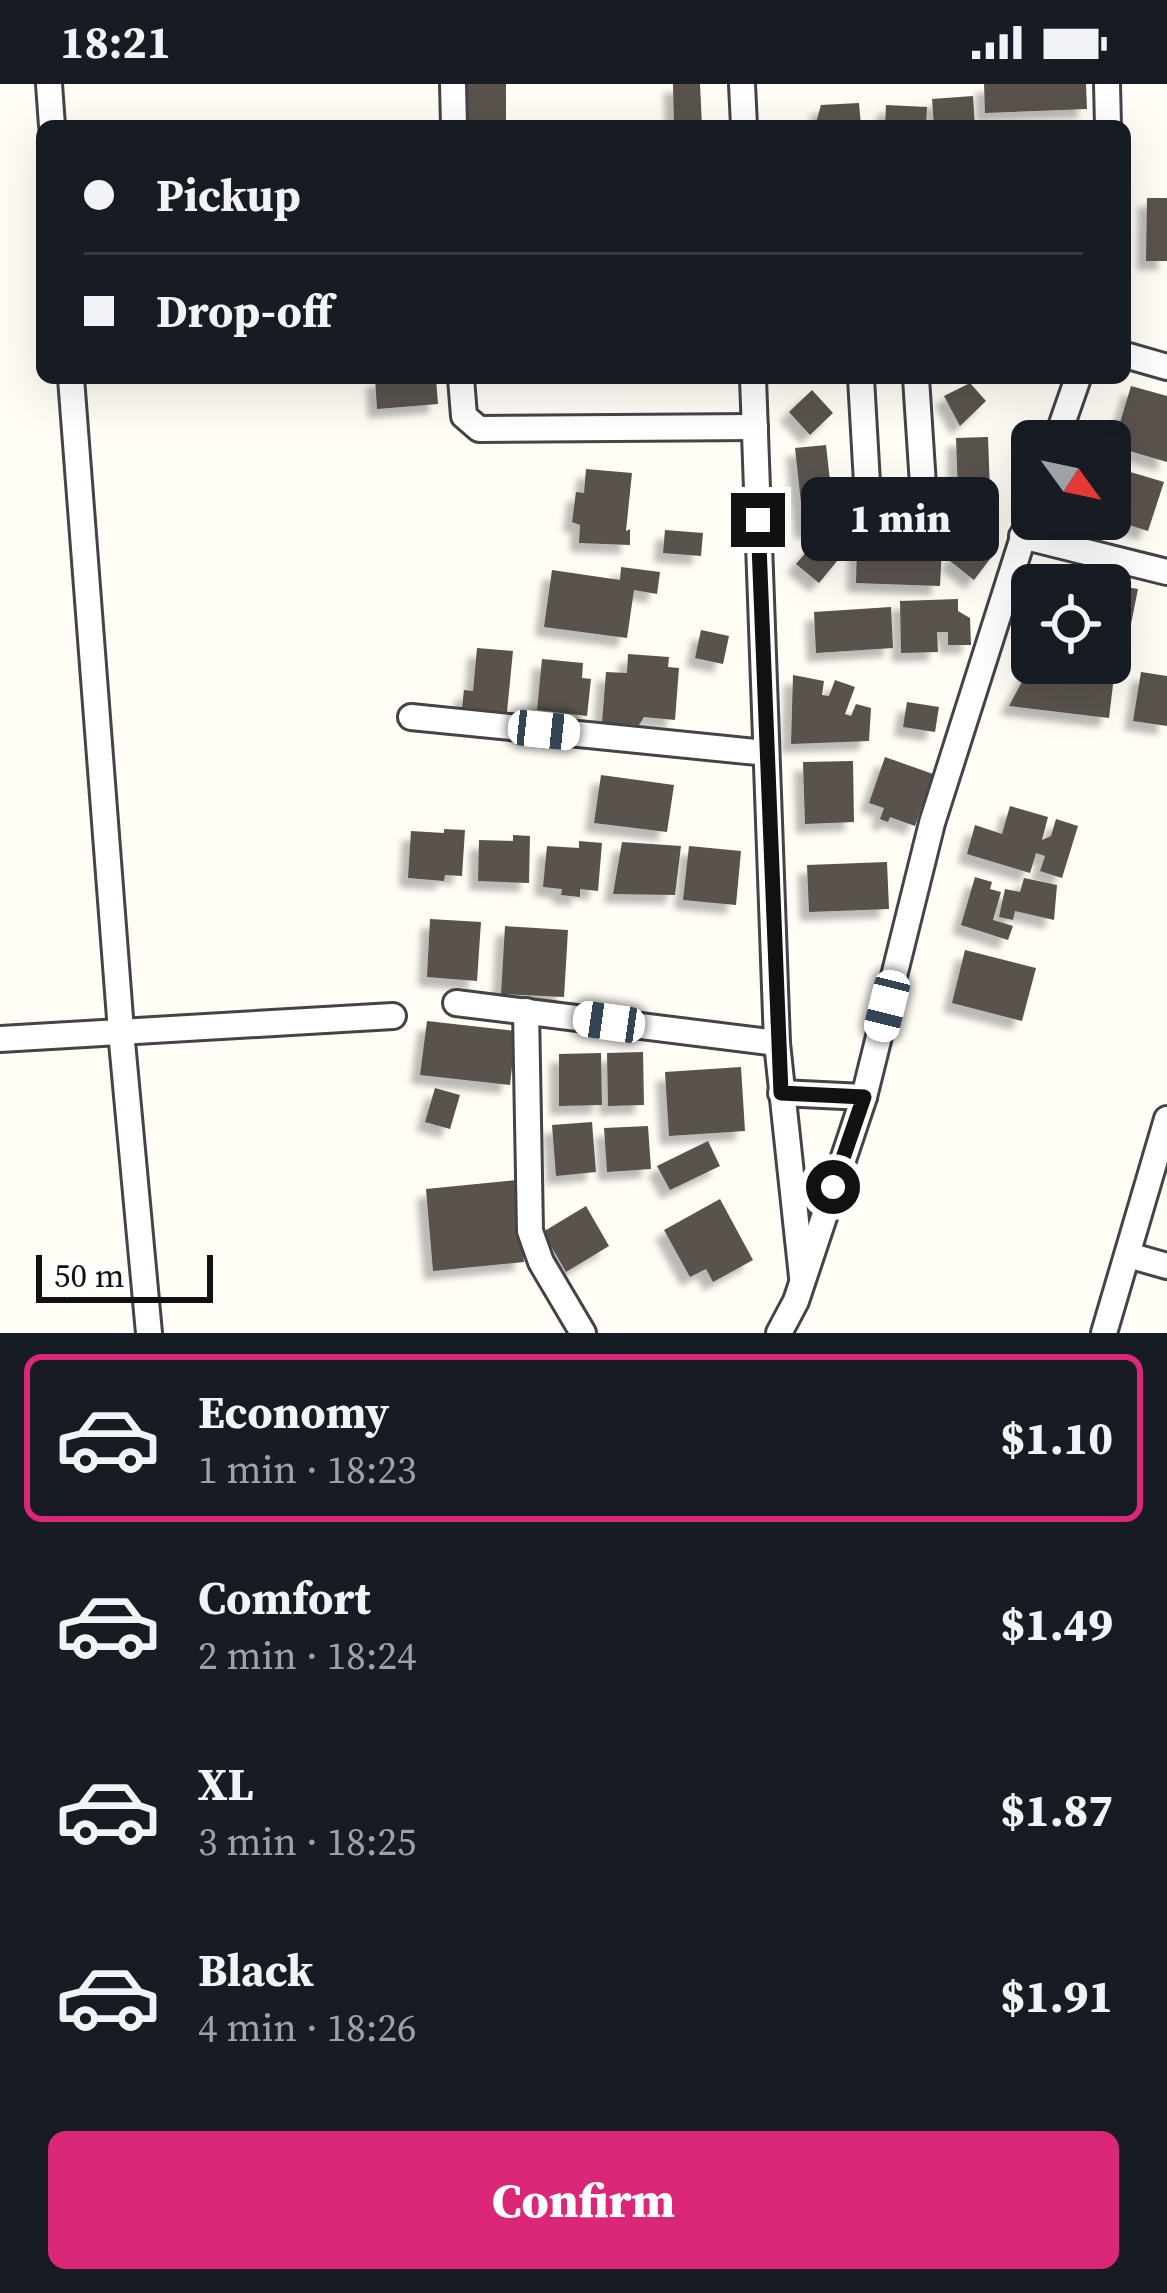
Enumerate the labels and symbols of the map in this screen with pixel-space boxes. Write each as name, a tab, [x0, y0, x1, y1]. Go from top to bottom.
north arrow	[1011, 420, 1131, 540]
callout: 1 min	[800, 478, 998, 562]
route end	[731, 493, 785, 547]
car	[506, 708, 582, 752]
car	[861, 967, 913, 1045]
car	[571, 999, 647, 1045]
route start	[806, 1160, 860, 1214]
scale bar	[36, 1249, 213, 1302]

